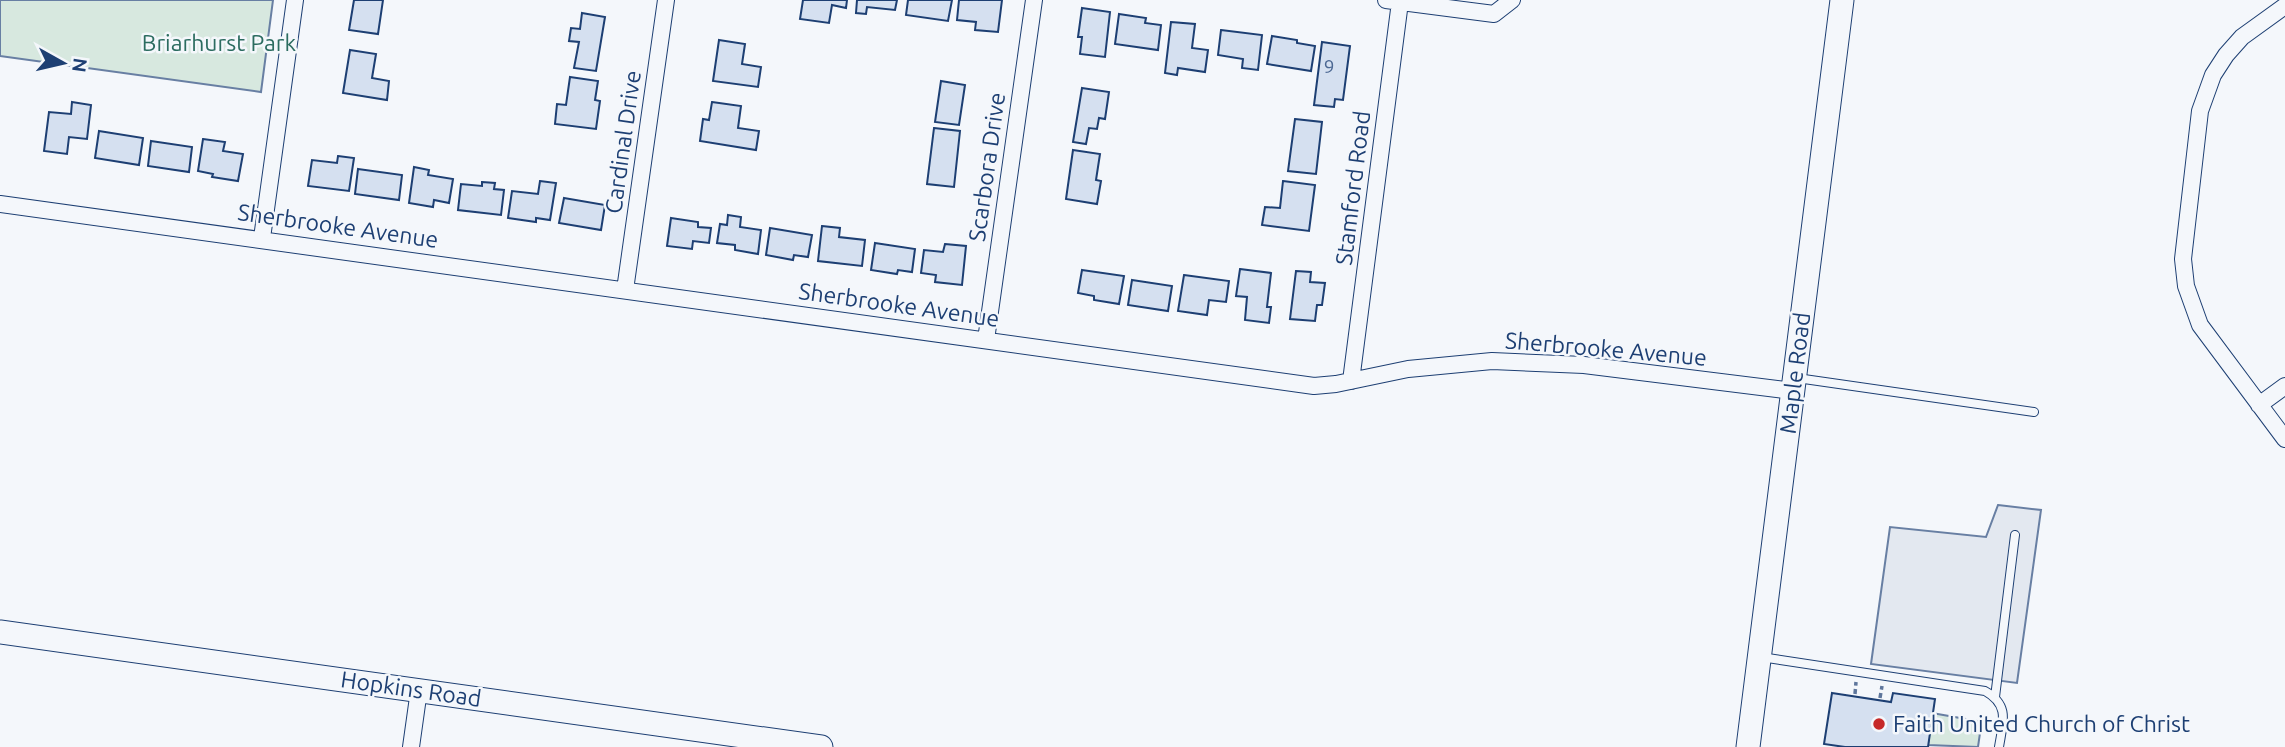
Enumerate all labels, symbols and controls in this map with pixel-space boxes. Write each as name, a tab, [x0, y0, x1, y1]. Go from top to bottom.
north arrow	[28, 28, 98, 98]
park label: Briarhurst Park	[142, 30, 297, 55]
house number: 9	[1324, 55, 1334, 77]
text: N	[68, 57, 92, 74]
street label: Cardinal Drive	[600, 69, 645, 215]
street label: Scarbora Drive	[964, 91, 1009, 243]
street label: Stamford Road	[1331, 109, 1374, 267]
street label: Sherbrooke Avenue	[236, 199, 440, 252]
street label: Sherbrooke Avenue	[797, 278, 1001, 331]
street label: Maple Road	[1775, 311, 1814, 435]
street label: Sherbrooke Avenue	[1504, 327, 1708, 370]
street label: Hopkins Road	[339, 666, 483, 711]
place label: Faith United Church of Christ	[1893, 711, 2190, 736]
marker: Faith United Church of Christ	[1871, 716, 1887, 732]

